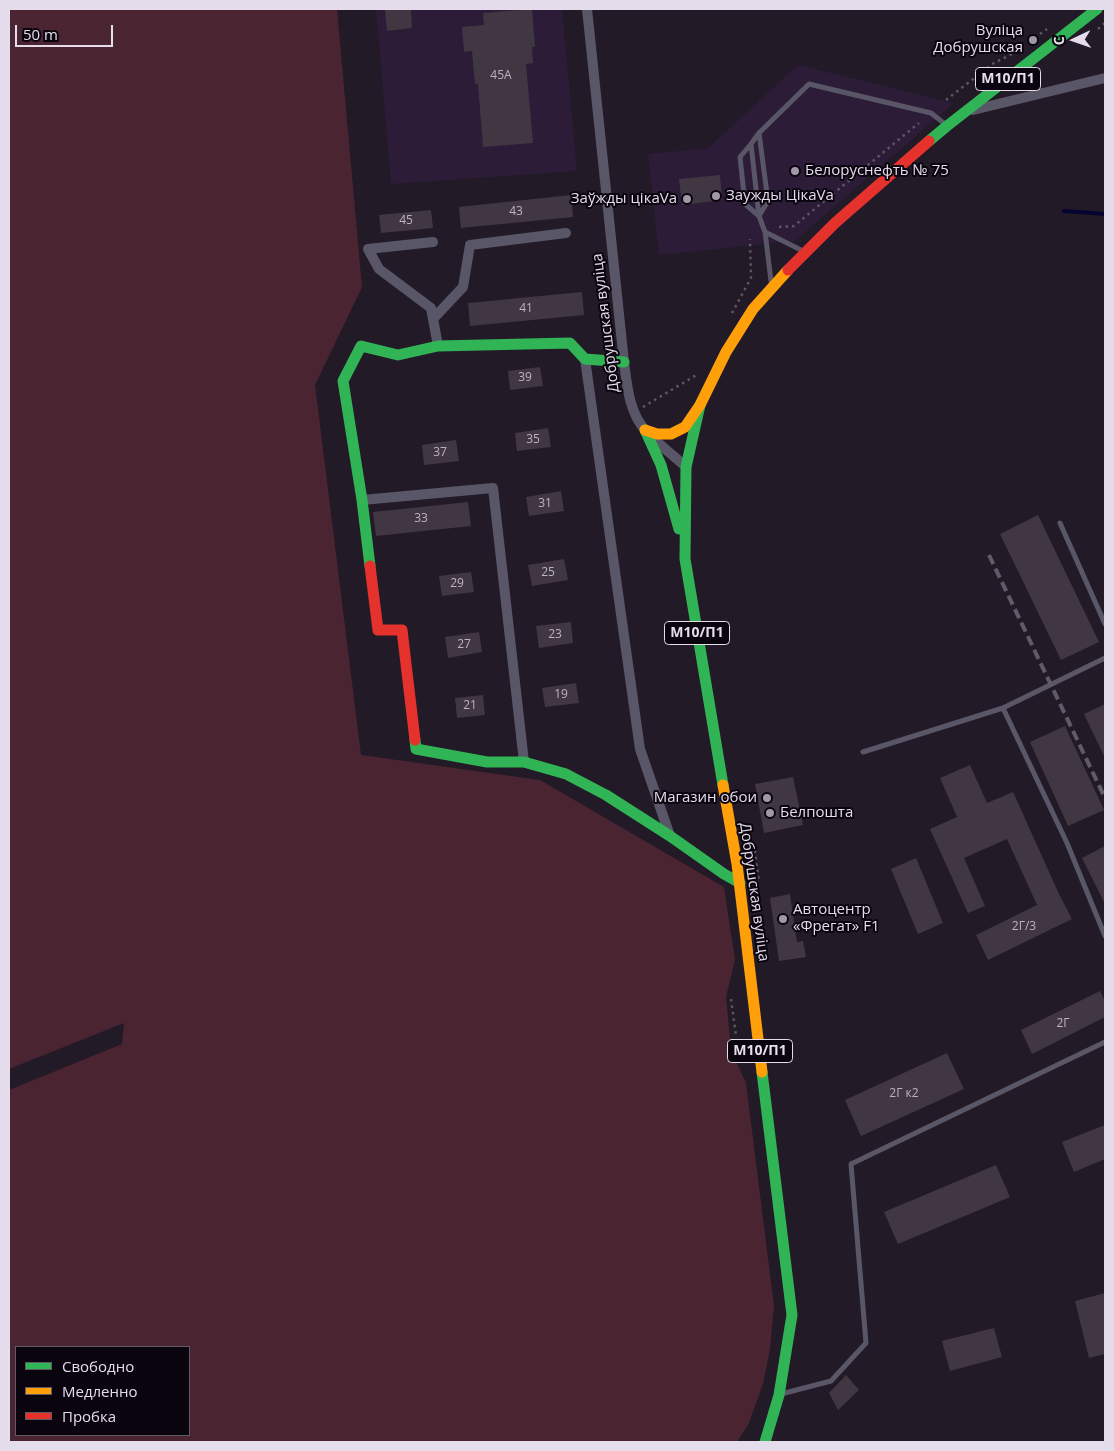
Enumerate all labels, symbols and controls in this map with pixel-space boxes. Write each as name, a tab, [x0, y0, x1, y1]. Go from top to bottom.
scale bar	[18, 15, 115, 47]
north arrow	[1049, 15, 1099, 65]
place label: Вуліца Добрушская	[933, 22, 1023, 57]
text: 50 m	[23, 24, 58, 44]
marker: Вуліца Добрушская	[1027, 34, 1039, 46]
text: С	[1049, 36, 1068, 46]
road number: М10/П1	[976, 68, 1040, 90]
house number: 45А	[490, 69, 512, 83]
place label: Белоруснефть № 75	[805, 162, 949, 180]
marker: Белоруснефть № 75	[789, 165, 801, 177]
place label: Заужды ЦікаVа	[726, 187, 834, 205]
place label: Заўжды цікаVа	[571, 190, 677, 208]
marker: Заужды ЦікаVа	[710, 190, 722, 202]
marker: Заўжды цікаVа	[681, 193, 693, 205]
house number: 43	[509, 205, 523, 219]
house number: 45	[399, 214, 413, 228]
street label: Добрушская вуліца	[589, 252, 623, 394]
house number: 41	[519, 302, 533, 316]
house number: 39	[518, 371, 532, 385]
house number: 35	[526, 433, 540, 447]
house number: 37	[433, 446, 447, 460]
house number: 31	[538, 497, 552, 511]
house number: 33	[414, 512, 428, 526]
house number: 25	[541, 566, 555, 580]
house number: 29	[450, 577, 464, 591]
road number: М10/П1	[664, 622, 730, 644]
house number: 23	[548, 628, 562, 642]
house number: 27	[457, 638, 471, 652]
house number: 19	[554, 688, 568, 702]
house number: 21	[463, 699, 477, 713]
place label: Магазин обои	[654, 789, 757, 807]
marker: Магазин обои	[761, 792, 773, 804]
place label: Белпошта	[780, 804, 853, 822]
marker: Белпошта	[764, 807, 776, 819]
street label: Добрушская вуліца	[735, 821, 773, 963]
place label: Автоцентр «Фрегат» F1	[793, 901, 879, 936]
marker: Автоцентр «Фрегат» F1	[777, 913, 789, 925]
house number: 2Г/3	[1012, 920, 1036, 934]
house number: 2Г	[1056, 1017, 1070, 1031]
road number: М10/П1	[728, 1040, 792, 1062]
house number: 2Г к2	[889, 1087, 919, 1101]
legend	[15, 1346, 190, 1436]
text: Свободно	[62, 1356, 134, 1376]
text: Медленно	[62, 1381, 138, 1401]
text: Пробка	[62, 1406, 116, 1426]

